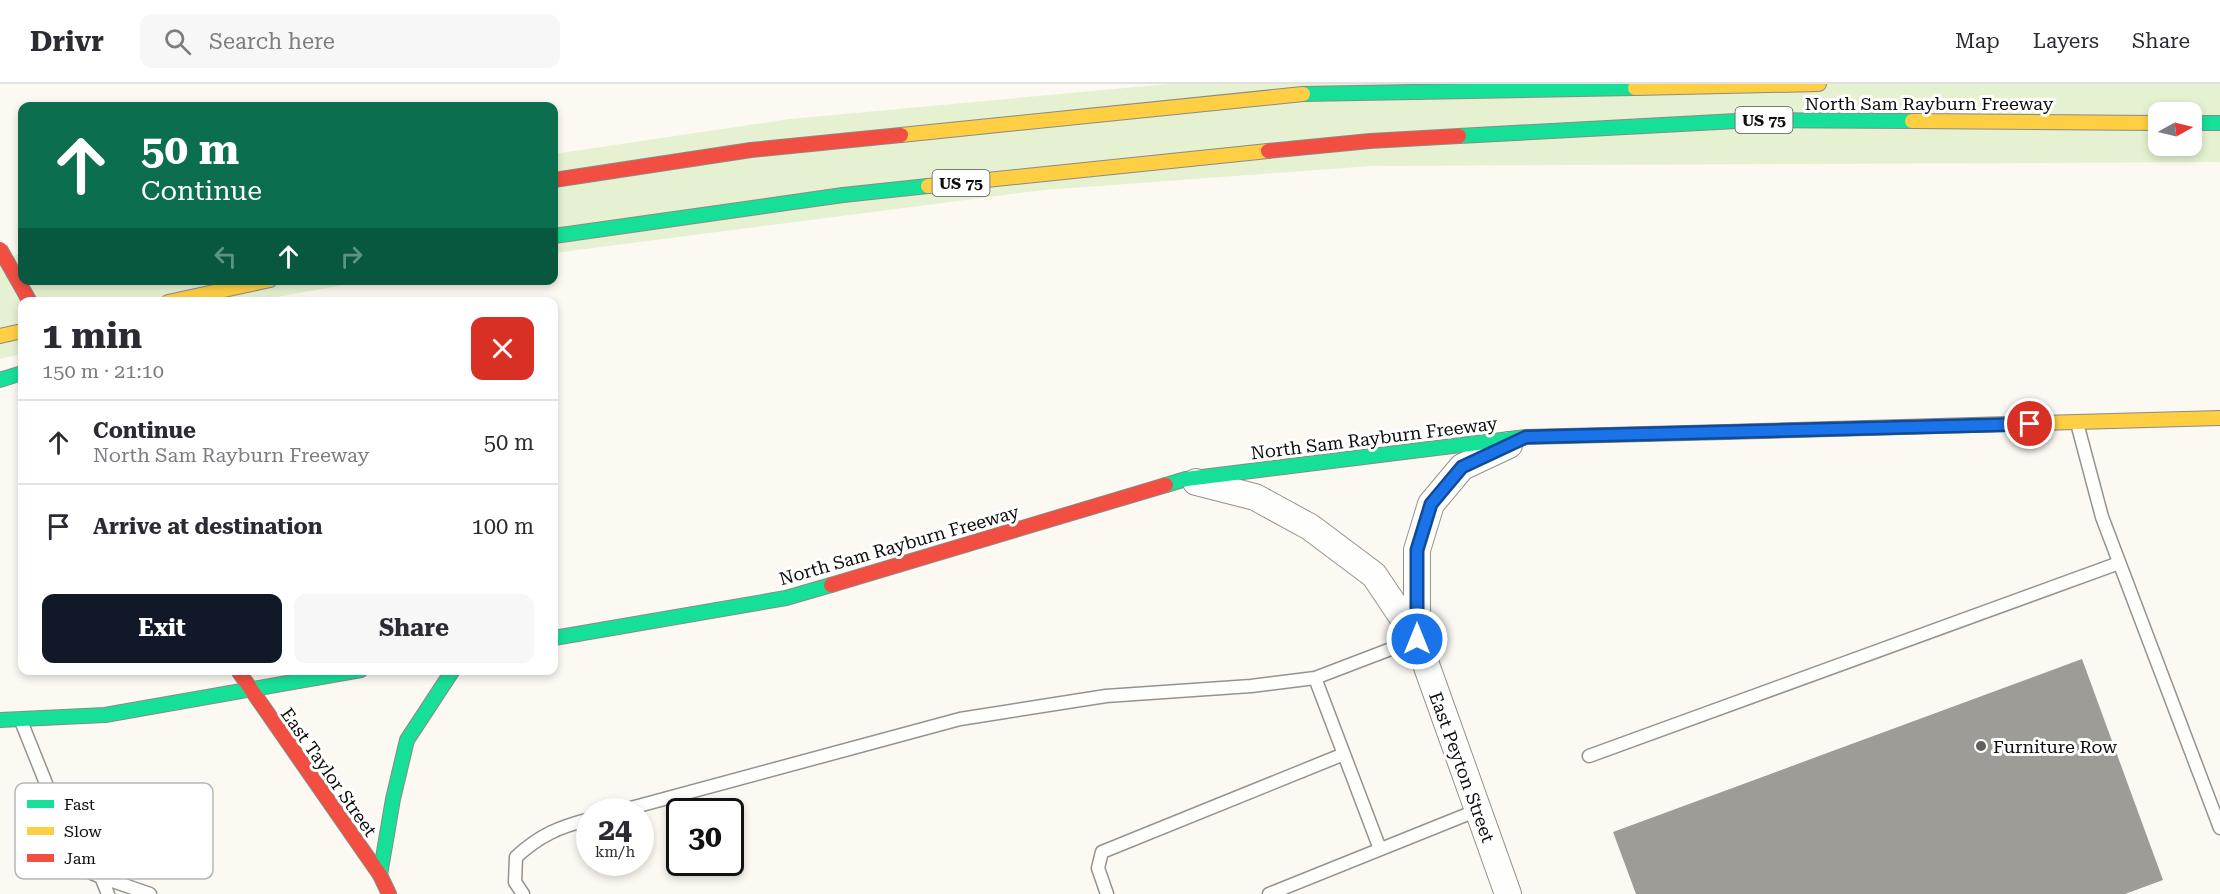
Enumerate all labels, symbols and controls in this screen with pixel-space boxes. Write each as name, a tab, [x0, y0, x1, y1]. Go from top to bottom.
search box	[140, 14, 560, 68]
text: Drivr	[30, 25, 104, 58]
icon: search	[161, 25, 194, 58]
text: Search here	[209, 29, 335, 54]
text: Map	[1955, 29, 2000, 53]
text: Layers	[2033, 29, 2099, 53]
text: Share	[2132, 29, 2190, 53]
street label: North Sam Rayburn Freeway	[1805, 93, 2054, 114]
north arrow	[2148, 102, 2202, 156]
map controls	[2148, 102, 2202, 156]
road number: US 75	[1736, 107, 1792, 133]
text: 50 m	[141, 125, 239, 174]
icon: ahead	[42, 126, 120, 204]
road number: US 75	[932, 170, 990, 196]
text: Continue	[141, 175, 262, 207]
icon: left	[209, 240, 242, 273]
icon: ahead	[272, 240, 305, 273]
icon: right	[335, 240, 368, 273]
text: 1 min	[42, 315, 142, 357]
button: close	[471, 317, 534, 380]
text: 150 m · 21:10	[42, 359, 164, 383]
pin	[2004, 398, 2055, 449]
icon: arrive	[2013, 407, 2046, 440]
street label: North Sam Rayburn Freeway	[1249, 412, 1499, 464]
text: Continue	[93, 418, 196, 443]
icon: ahead	[42, 426, 75, 459]
text: 50 m	[484, 430, 534, 455]
text: North Sam Rayburn Freeway	[93, 443, 369, 467]
street label: North Sam Rayburn Freeway	[777, 501, 1022, 589]
icon: arrive	[42, 510, 75, 543]
text: Arrive at destination	[93, 514, 322, 539]
text: 100 m	[471, 514, 534, 539]
button: Exit	[42, 594, 282, 663]
button: Share	[294, 594, 534, 663]
position arrow	[1385, 607, 1449, 671]
street label: East Peyton Street	[1425, 689, 1499, 845]
street label: East Taylor Street	[277, 704, 381, 841]
place label: Furniture Row	[1993, 736, 2117, 757]
marker: Furniture Row	[1974, 739, 1988, 753]
legend	[15, 783, 213, 879]
text: Fast	[64, 795, 95, 814]
speed limit sign: 30	[666, 798, 744, 876]
text: 24	[598, 812, 632, 847]
text: Slow	[64, 822, 102, 841]
text: km/h	[595, 843, 635, 861]
text: Jam	[64, 849, 96, 868]

